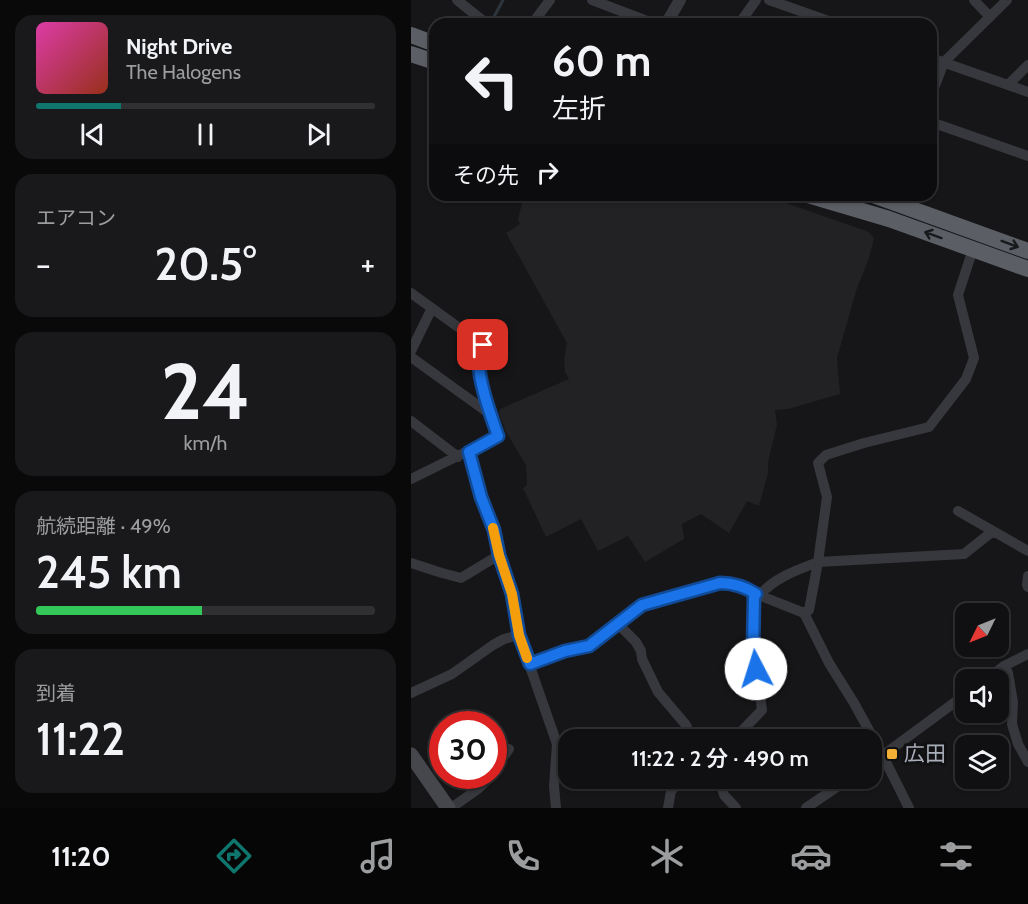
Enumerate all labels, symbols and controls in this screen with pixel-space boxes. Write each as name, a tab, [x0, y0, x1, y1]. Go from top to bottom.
text: Night Drive	[126, 33, 232, 60]
text: 60 m	[552, 35, 651, 87]
icon: left	[453, 42, 531, 120]
text: The Halogens	[126, 60, 241, 84]
text: 左折	[552, 92, 606, 125]
icon: previous	[76, 118, 109, 151]
icon: pause	[189, 118, 222, 151]
icon: next	[302, 118, 335, 151]
icon: right	[531, 156, 564, 189]
text: その先	[453, 162, 519, 189]
text: エアコン	[36, 206, 116, 230]
one-way arrow	[924, 229, 943, 240]
text: 20.5°	[155, 237, 256, 291]
one-way arrow	[1000, 240, 1019, 251]
text: −	[36, 244, 51, 284]
text: +	[360, 244, 375, 284]
pin	[457, 319, 508, 370]
icon: arrive	[466, 328, 499, 361]
text: 24	[161, 344, 250, 439]
text: km/h	[184, 431, 227, 455]
text: 航続距離 · 49%	[36, 514, 171, 538]
text: 245 km	[36, 545, 182, 599]
north arrow	[955, 603, 1009, 657]
map controls	[955, 603, 1009, 789]
position arrow	[724, 637, 788, 701]
button: sound	[955, 669, 1009, 723]
text: 到着	[36, 681, 76, 705]
speed limit sign: 30	[429, 711, 507, 789]
text: 11:22	[36, 712, 125, 766]
button: layers	[955, 735, 1009, 789]
place label: 広田	[904, 741, 946, 766]
text: 11:22 · 2 分 · 490 m	[631, 745, 809, 772]
marker: 広田	[885, 747, 899, 761]
icon: directions	[213, 835, 255, 877]
icon: music	[357, 835, 399, 877]
icon: phone	[502, 835, 544, 877]
icon: climate	[646, 835, 688, 877]
icon: car	[790, 835, 832, 877]
icon: filters	[935, 835, 977, 877]
text: 11:20	[51, 840, 110, 873]

